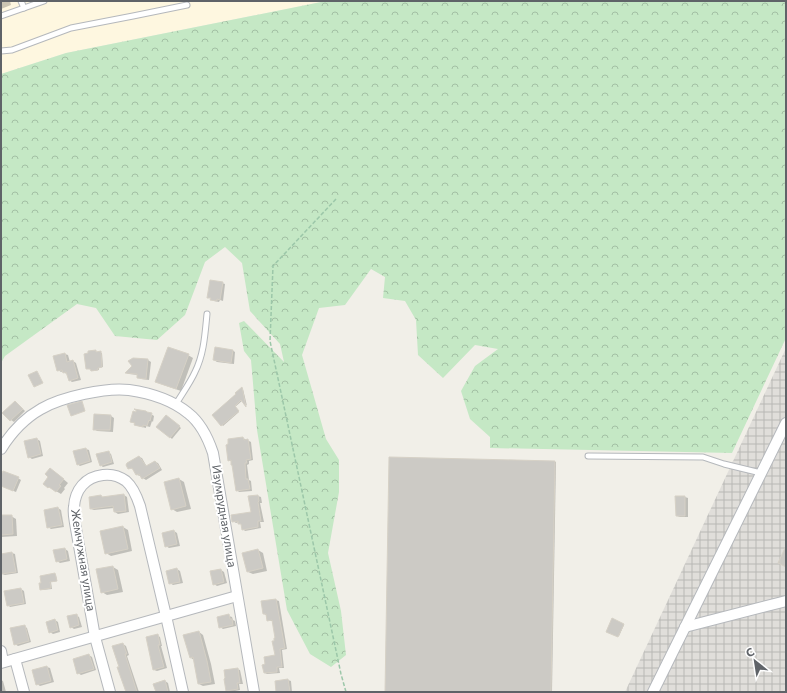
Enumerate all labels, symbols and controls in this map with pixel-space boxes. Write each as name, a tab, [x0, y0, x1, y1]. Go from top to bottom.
street label: Изумрудная улица	[210, 464, 240, 568]
street label: Жемчужная улица	[69, 508, 99, 612]
north arrow	[735, 641, 775, 681]
text: С	[743, 644, 757, 659]

